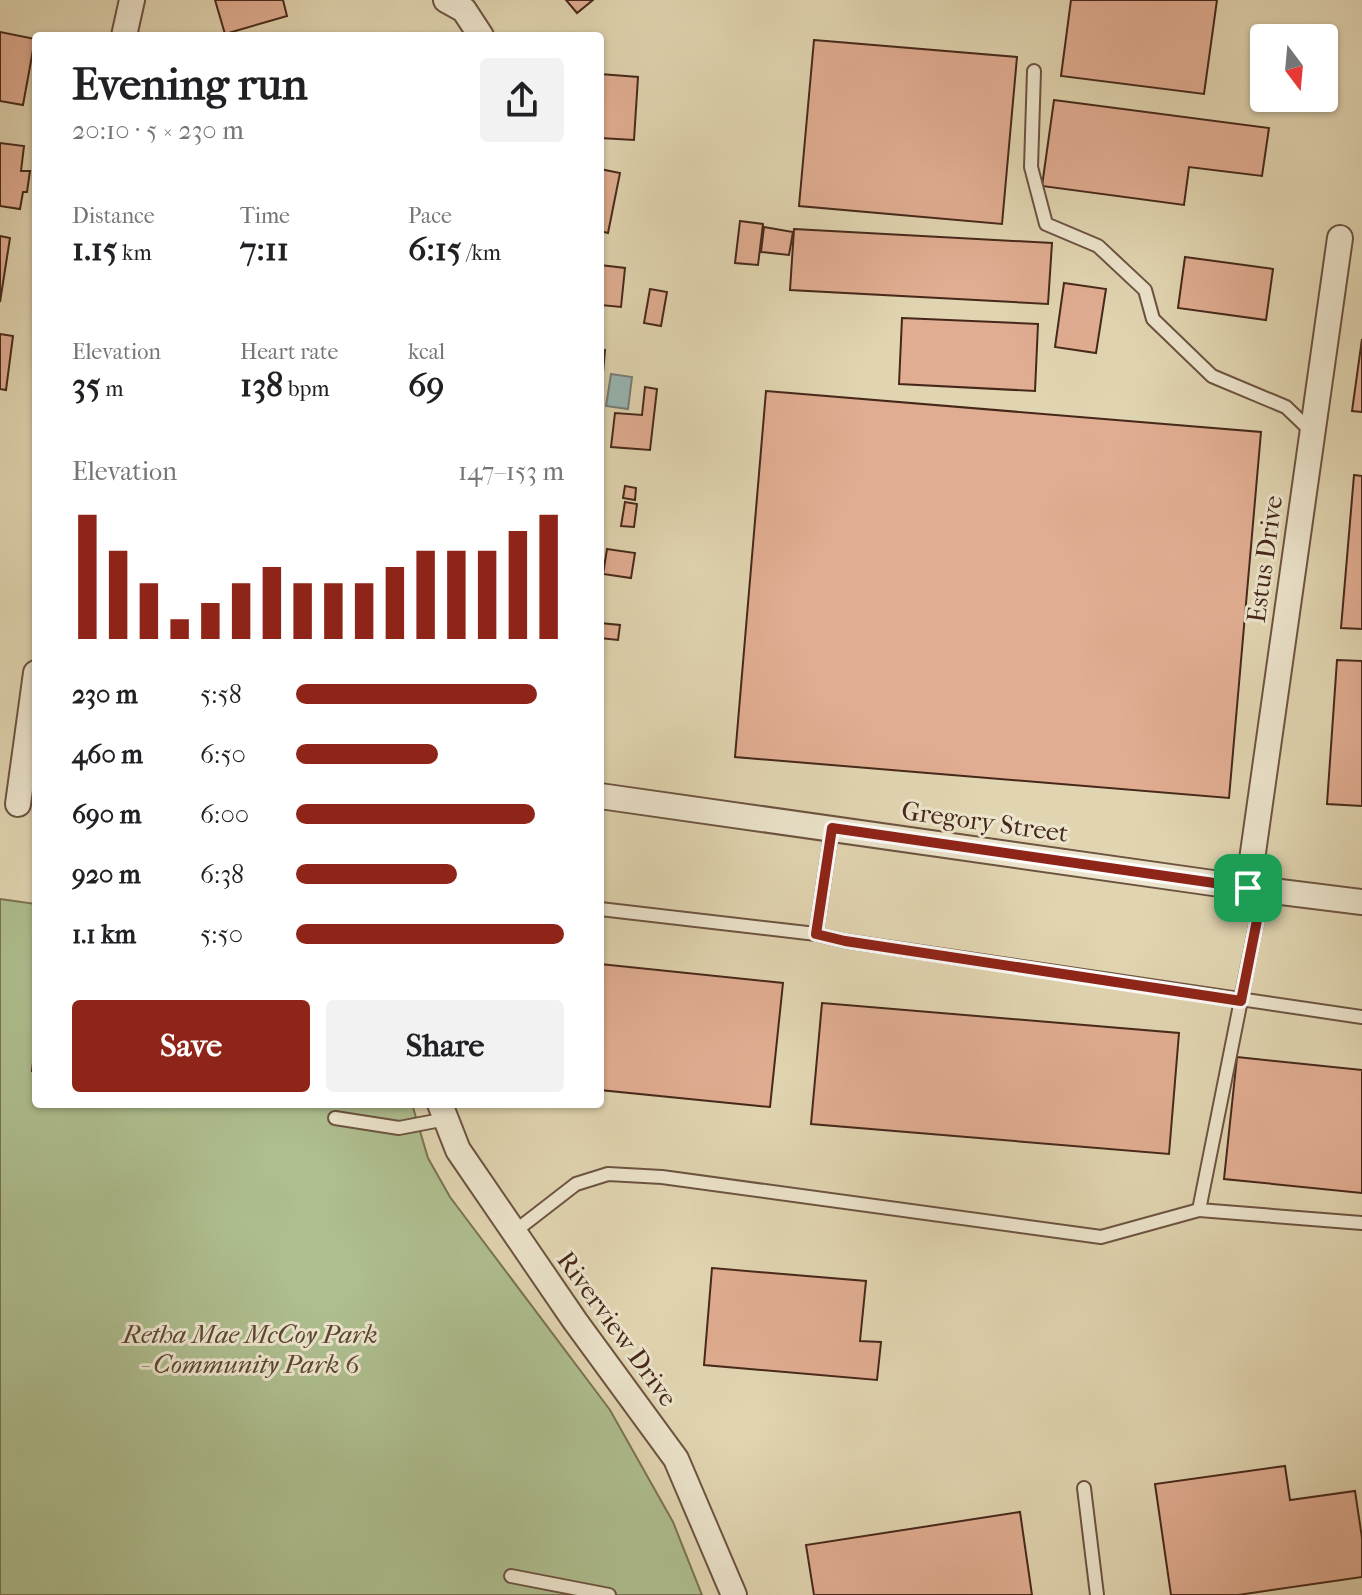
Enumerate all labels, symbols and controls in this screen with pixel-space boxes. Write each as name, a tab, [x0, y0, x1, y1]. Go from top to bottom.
north arrow	[1250, 24, 1338, 112]
map controls	[1250, 24, 1338, 112]
button: share	[480, 58, 564, 142]
text: Evening run	[72, 59, 307, 110]
text: 20:10 · 5 × 230 m	[72, 115, 244, 146]
text: Distance	[72, 203, 155, 229]
text: Time	[240, 203, 290, 229]
text: Pace	[408, 203, 452, 229]
text: 1.15	[72, 229, 117, 269]
text: 7:11	[240, 229, 289, 269]
text: 6:15	[408, 229, 461, 269]
text: km	[117, 240, 152, 266]
text: /km	[461, 240, 501, 266]
text: Elevation	[72, 339, 161, 365]
text: Heart rate	[240, 339, 339, 365]
text: kcal	[408, 339, 445, 365]
text: 35	[72, 365, 101, 405]
text: 138	[240, 365, 283, 405]
text: 69	[408, 365, 444, 405]
text: m	[101, 376, 124, 402]
text: bpm	[283, 376, 330, 402]
text: Elevation	[72, 456, 177, 487]
text: 147–153 m	[458, 456, 564, 487]
street label: Estus Drive	[1241, 493, 1289, 625]
text: 230 m	[72, 679, 138, 710]
text: 5:58	[200, 679, 242, 710]
text: 460 m	[72, 739, 143, 770]
text: 6:50	[200, 739, 246, 770]
street label: Gregory Street	[900, 795, 1071, 849]
text: 690 m	[72, 799, 141, 830]
text: 6:00	[200, 799, 249, 830]
pin	[1214, 854, 1282, 922]
text: 920 m	[72, 859, 141, 890]
text: 6:38	[200, 859, 244, 890]
icon: arrive	[1226, 866, 1270, 910]
text: 1.1 km	[72, 919, 136, 950]
text: 5:50	[200, 919, 243, 950]
button: Save	[72, 1000, 310, 1092]
button: Share	[326, 1000, 564, 1092]
street label: Riverview Drive	[550, 1245, 684, 1413]
park label: Retha Mae McCoy Park - Community Park 6	[120, 1319, 378, 1380]

